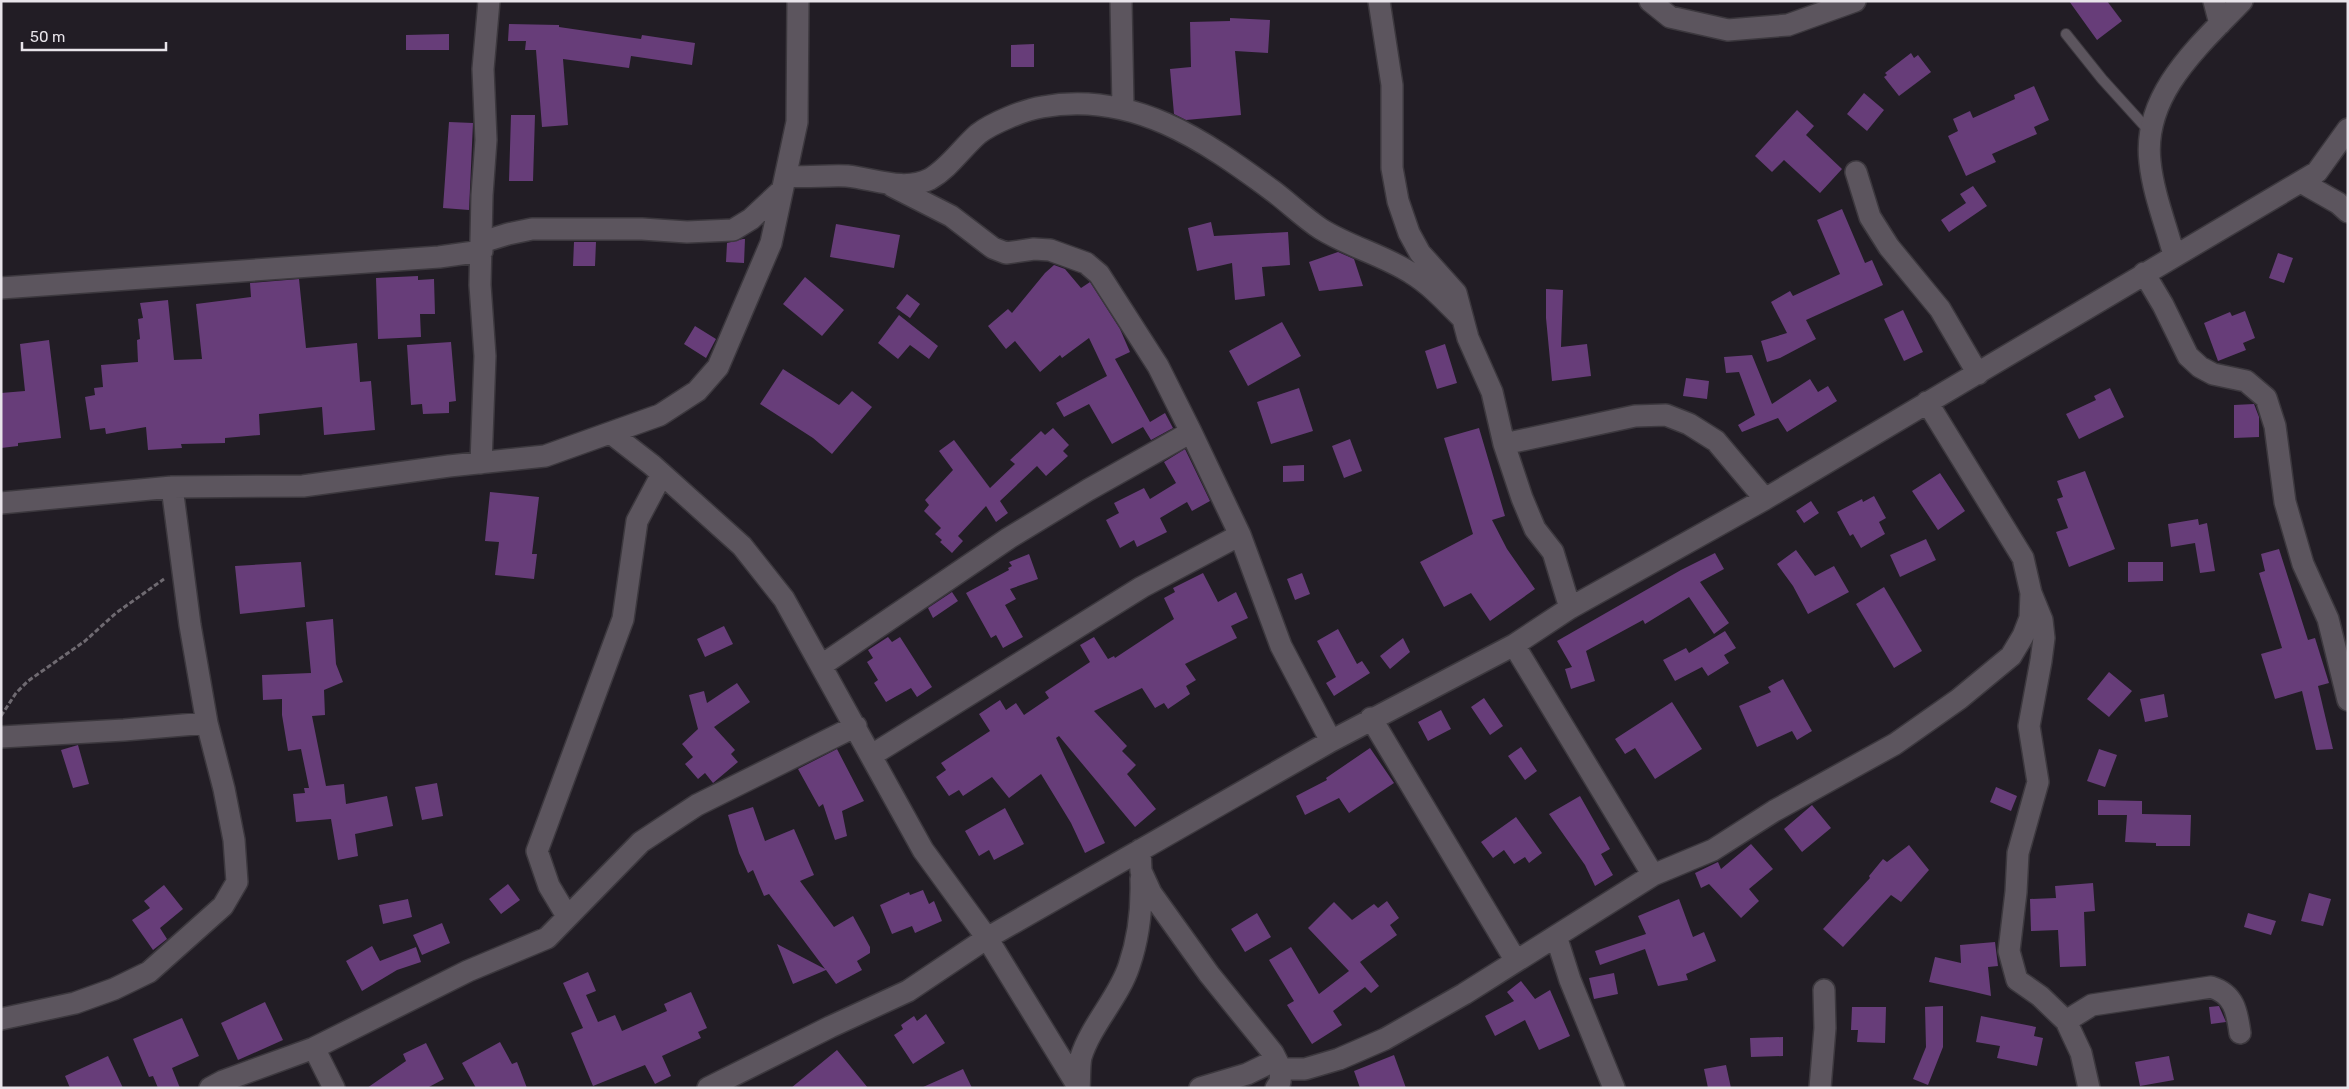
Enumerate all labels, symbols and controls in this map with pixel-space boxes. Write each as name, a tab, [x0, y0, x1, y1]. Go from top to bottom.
scale bar	[22, 20, 166, 52]
text: 50 m	[30, 28, 65, 46]

